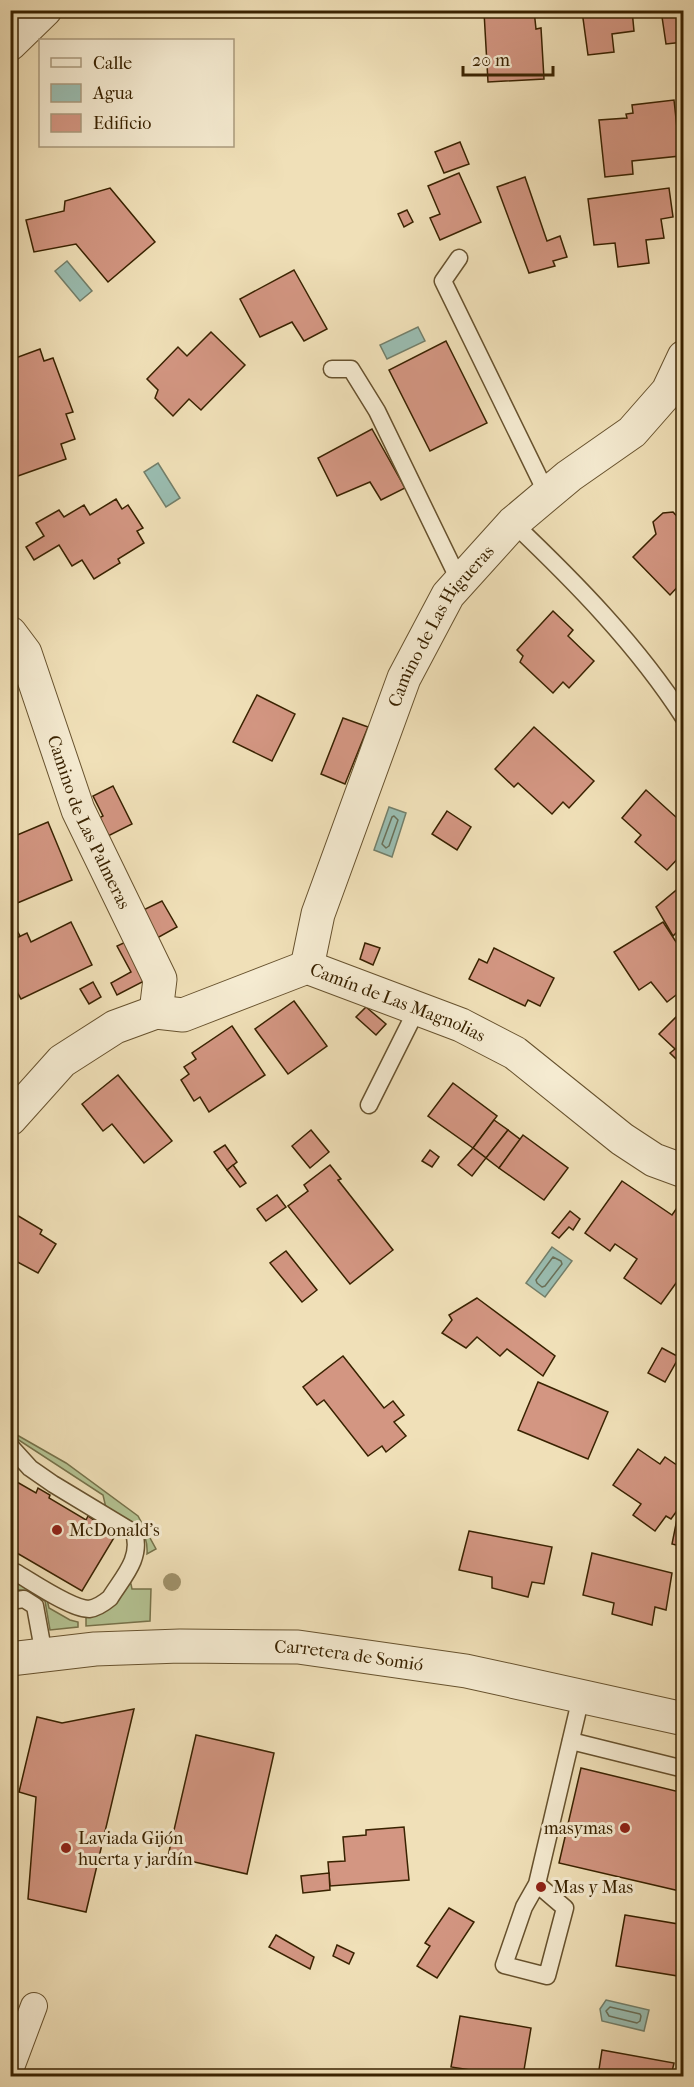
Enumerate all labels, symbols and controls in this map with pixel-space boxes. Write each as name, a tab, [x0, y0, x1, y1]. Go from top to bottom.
legend	[39, 39, 234, 147]
scale bar	[463, 39, 553, 77]
text: 20 m	[472, 50, 510, 71]
text: Calle	[93, 53, 132, 74]
text: Agua	[92, 83, 134, 104]
text: Edificio	[93, 113, 151, 134]
street label: Camino de Las Higueras	[384, 541, 499, 710]
street label: Camino de Las Palmeras	[43, 733, 135, 913]
street label: Camín de Las Magnolias	[307, 959, 489, 1047]
place label: McDonald's	[69, 1520, 160, 1541]
marker: McDonald's	[50, 1523, 64, 1537]
street label: Carretera de Somió	[274, 1637, 425, 1676]
place label: masymas	[544, 1818, 613, 1839]
marker: masymas	[618, 1821, 632, 1835]
place label: Laviada Gijón huerta y jardín	[78, 1828, 193, 1870]
marker: Laviada Gijón huerta y jardín	[59, 1841, 73, 1855]
place label: Mas y Mas	[553, 1877, 634, 1898]
marker: Mas y Mas	[534, 1880, 548, 1894]

